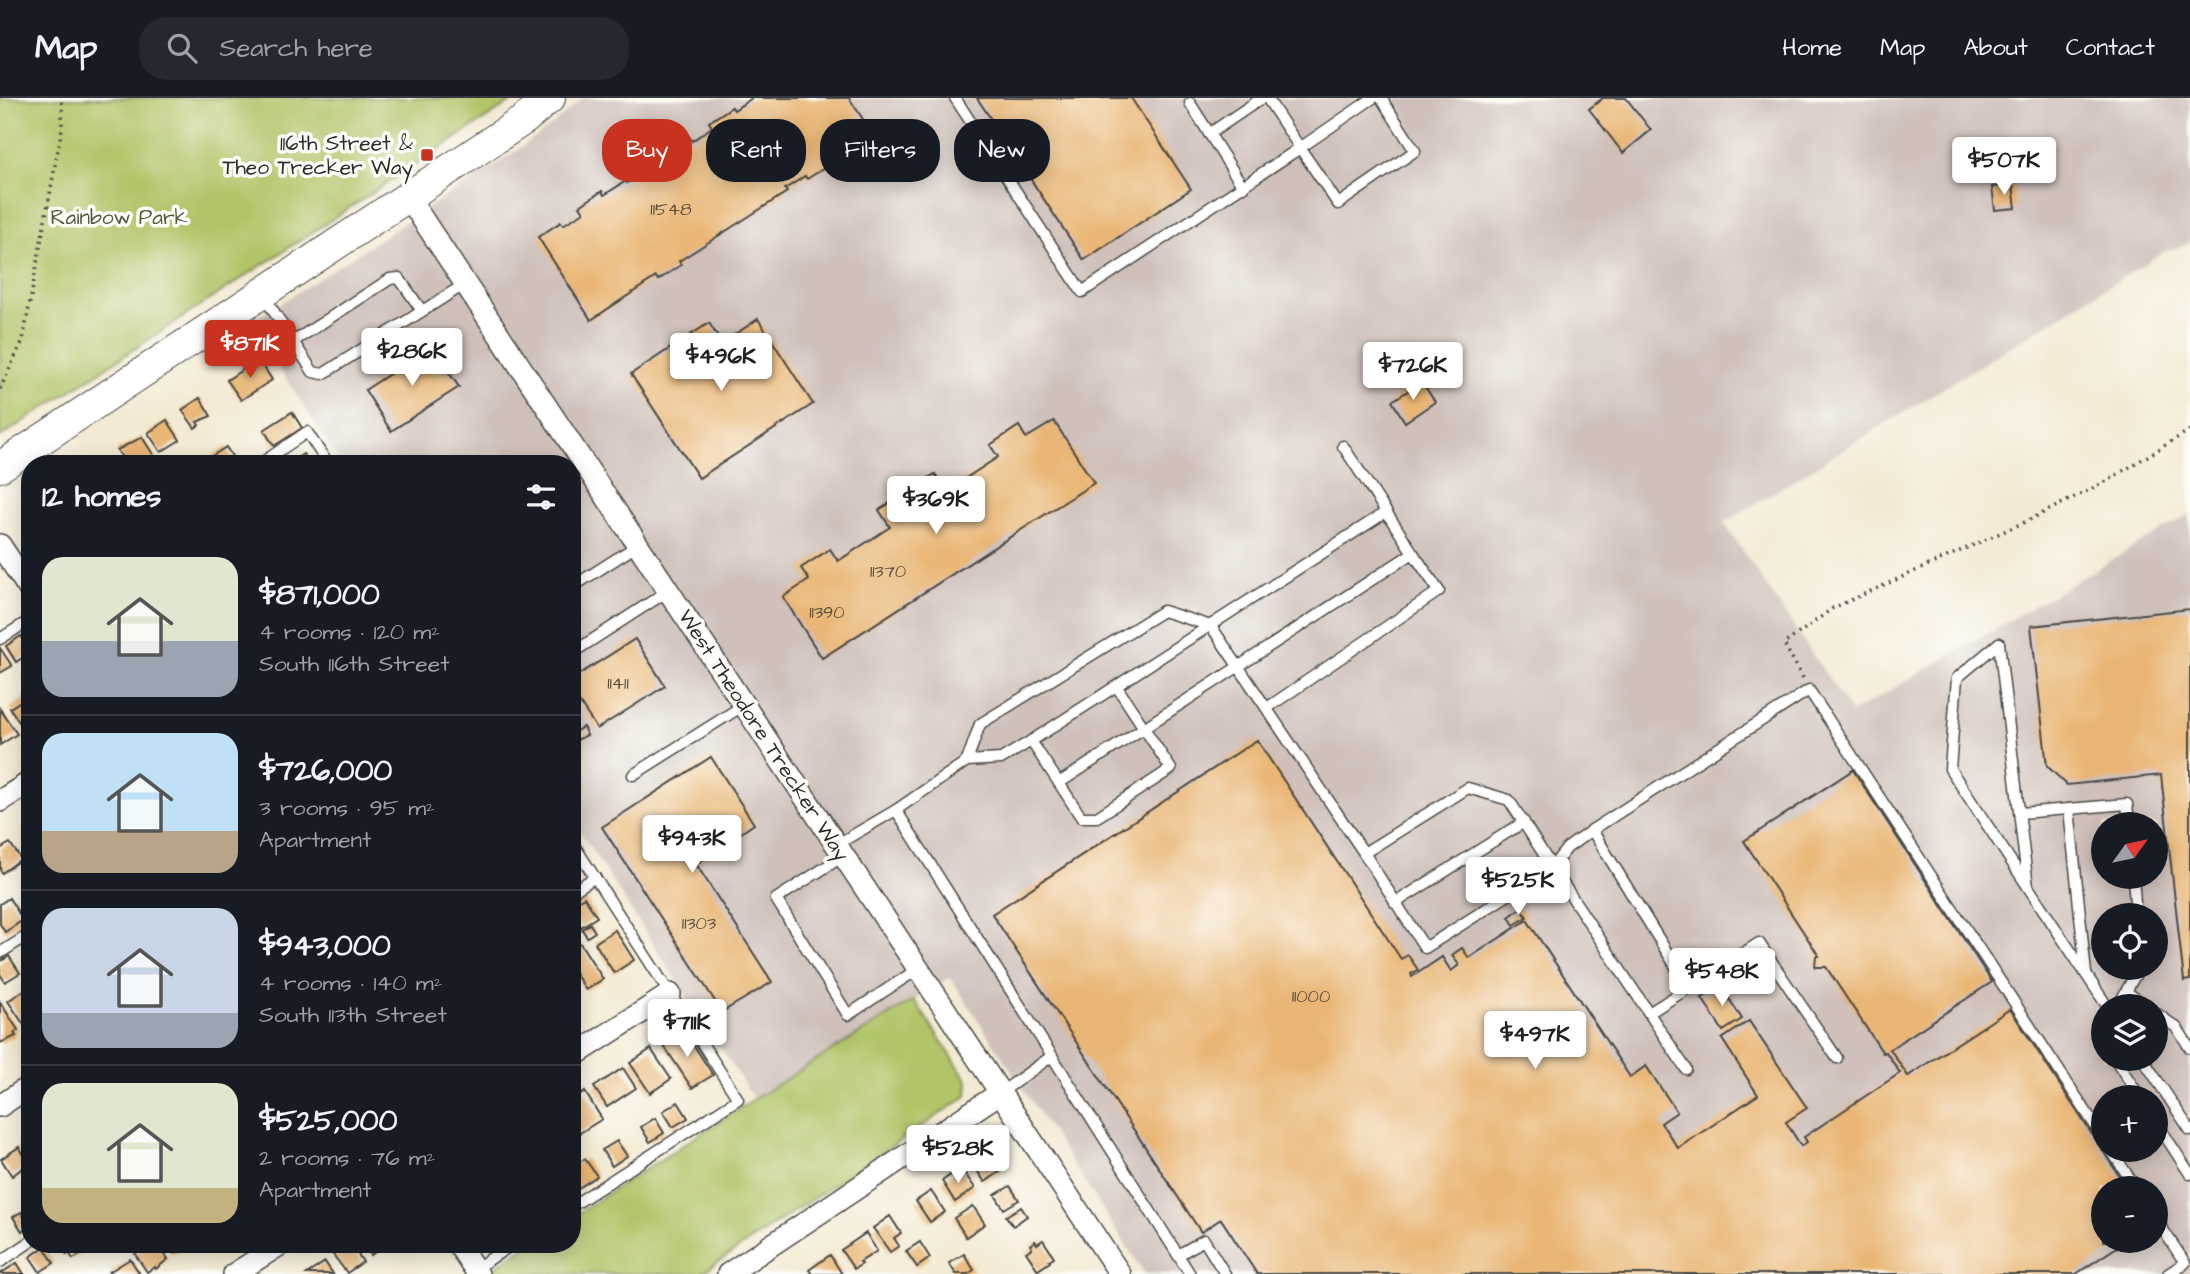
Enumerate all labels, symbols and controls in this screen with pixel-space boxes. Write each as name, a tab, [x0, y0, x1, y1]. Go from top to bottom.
search box	[139, 17, 629, 80]
text: Map	[35, 25, 97, 71]
icon: search	[163, 29, 201, 67]
text: Search here	[219, 30, 373, 66]
text: Home	[1782, 31, 1842, 65]
text: Map	[1880, 31, 1925, 65]
text: About	[1963, 31, 2028, 65]
text: Contact	[2066, 31, 2155, 65]
chip: Buy	[602, 119, 692, 182]
chip: Rent	[706, 119, 806, 182]
chip: Filters	[820, 119, 940, 182]
chip: New	[954, 119, 1050, 182]
place label: 116th Street & Theo Trecker Way	[222, 129, 413, 184]
pin: $507K	[1955, 138, 2053, 197]
text: $507K	[1968, 144, 2040, 176]
marker: 116th Street & Theo Trecker Way	[419, 147, 435, 163]
house number: 11548	[650, 197, 692, 222]
park label: Rainbow Park	[51, 203, 188, 232]
pin: $871K	[201, 320, 299, 380]
text: $871K	[221, 327, 279, 359]
pin: $286K	[363, 328, 461, 388]
pin: $496K	[672, 334, 770, 393]
text: $286K	[377, 335, 447, 367]
text: $496K	[686, 340, 756, 372]
pin: $726K	[1364, 342, 1462, 402]
text: $726K	[1379, 349, 1447, 381]
text: 12 homes	[42, 476, 161, 518]
pin: $369K	[887, 476, 985, 536]
icon: filters	[522, 478, 560, 516]
text: $369K	[903, 483, 969, 515]
house number: 11370	[870, 559, 906, 584]
text: $871,000	[259, 574, 380, 616]
icon: home	[98, 585, 182, 669]
house number: 11390	[809, 600, 845, 625]
street label: West Theodore Trecker Way	[669, 604, 856, 868]
text: 4 rooms · 120 m²	[259, 616, 440, 648]
text: South 116th Street	[259, 648, 449, 680]
house number: 11411	[607, 671, 629, 696]
text: $726,000	[259, 750, 392, 792]
icon: home	[98, 761, 182, 845]
text: 3 rooms · 95 m²	[259, 792, 435, 824]
north arrow	[2091, 812, 2168, 889]
map controls	[2091, 812, 2168, 1253]
pin: $943K	[643, 816, 741, 875]
text: $943K	[658, 822, 726, 854]
text: Apartment	[259, 824, 371, 856]
pin: $525K	[1469, 858, 1567, 917]
text: $525K	[1482, 864, 1554, 896]
button: locate	[2091, 903, 2168, 980]
house number: 11303	[682, 911, 716, 936]
text: $943,000	[259, 925, 391, 967]
icon: home	[98, 936, 182, 1020]
pin: $548K	[1673, 948, 1771, 1008]
text: $548K	[1685, 955, 1759, 987]
text: 4 rooms · 140 m²	[259, 967, 442, 999]
house number: 11000	[1292, 984, 1330, 1009]
button: layers	[2091, 994, 2168, 1071]
text: South 113th Street	[259, 999, 447, 1031]
pin: $711K	[638, 1000, 736, 1059]
text: $711K	[664, 1006, 710, 1038]
pin: $497K	[1486, 1012, 1584, 1071]
text: $497K	[1500, 1018, 1570, 1050]
button: +	[2091, 1085, 2168, 1162]
text: $525,000	[259, 1100, 397, 1142]
icon: home	[98, 1111, 182, 1195]
pin: $528K	[909, 1126, 1007, 1185]
text: $528K	[922, 1132, 994, 1164]
text: 2 rooms · 76 m²	[259, 1142, 435, 1174]
text: Apartment	[259, 1174, 371, 1206]
button: −	[2091, 1176, 2168, 1253]

